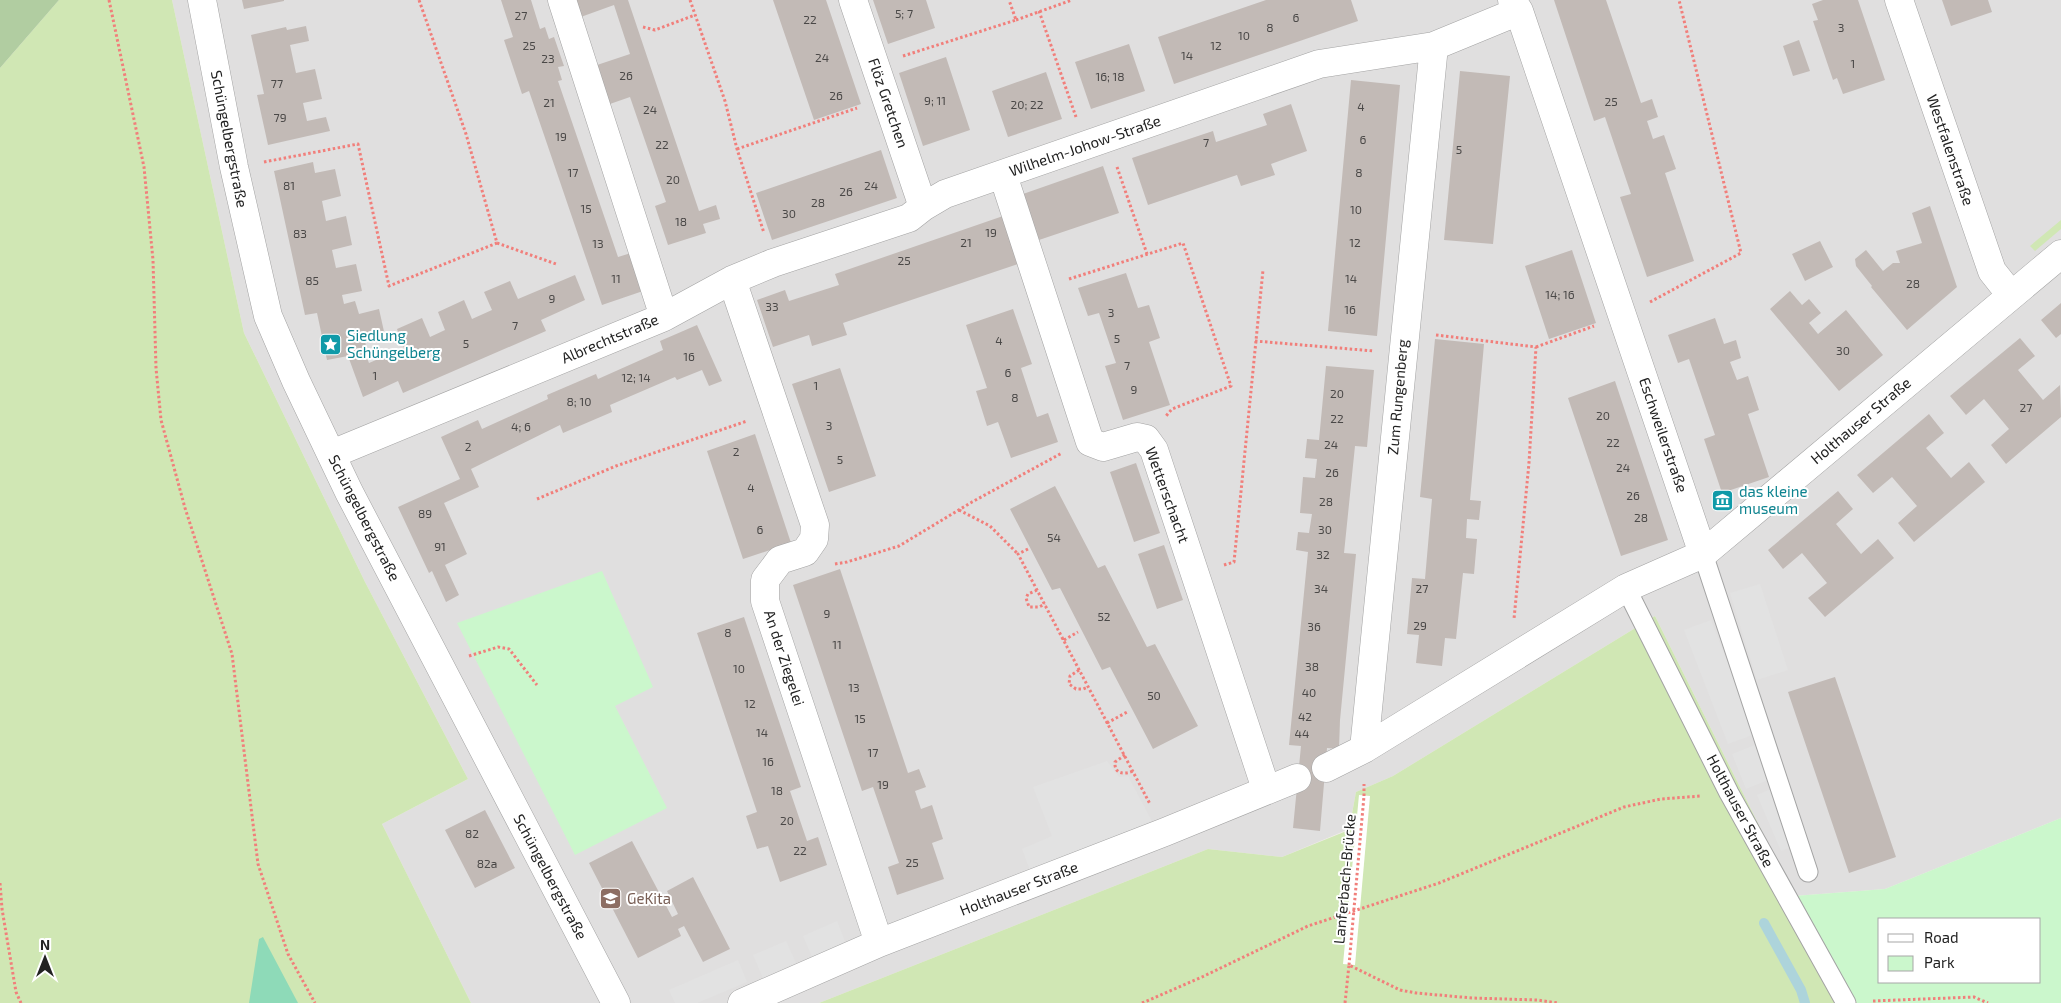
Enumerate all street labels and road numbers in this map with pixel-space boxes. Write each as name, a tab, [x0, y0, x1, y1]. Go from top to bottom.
street label: Flöz Gretchen	[865, 55, 913, 150]
street label: Schüngelbergstraße	[208, 69, 252, 209]
street label: Westfalenstraße	[1924, 92, 1978, 208]
street label: Wilhelm-Johow-Straße	[1007, 111, 1163, 179]
street label: Albrechtstraße	[558, 310, 661, 367]
street label: Zum Rungenberg	[1383, 338, 1411, 456]
street label: Holthauser Straße	[1807, 373, 1914, 467]
street label: Eschweilerstraße	[1636, 375, 1692, 495]
street label: Wetterschacht	[1142, 444, 1194, 546]
street label: Schüngelbergstraße	[325, 451, 405, 584]
street label: An der Ziegelei	[761, 607, 809, 708]
street label: Holthauser Straße	[1704, 751, 1778, 870]
street label: Schüngelbergstraße	[510, 811, 592, 942]
street label: Lanferbach-Brücke	[1329, 813, 1359, 945]
street label: Holthauser Straße	[957, 857, 1080, 919]

